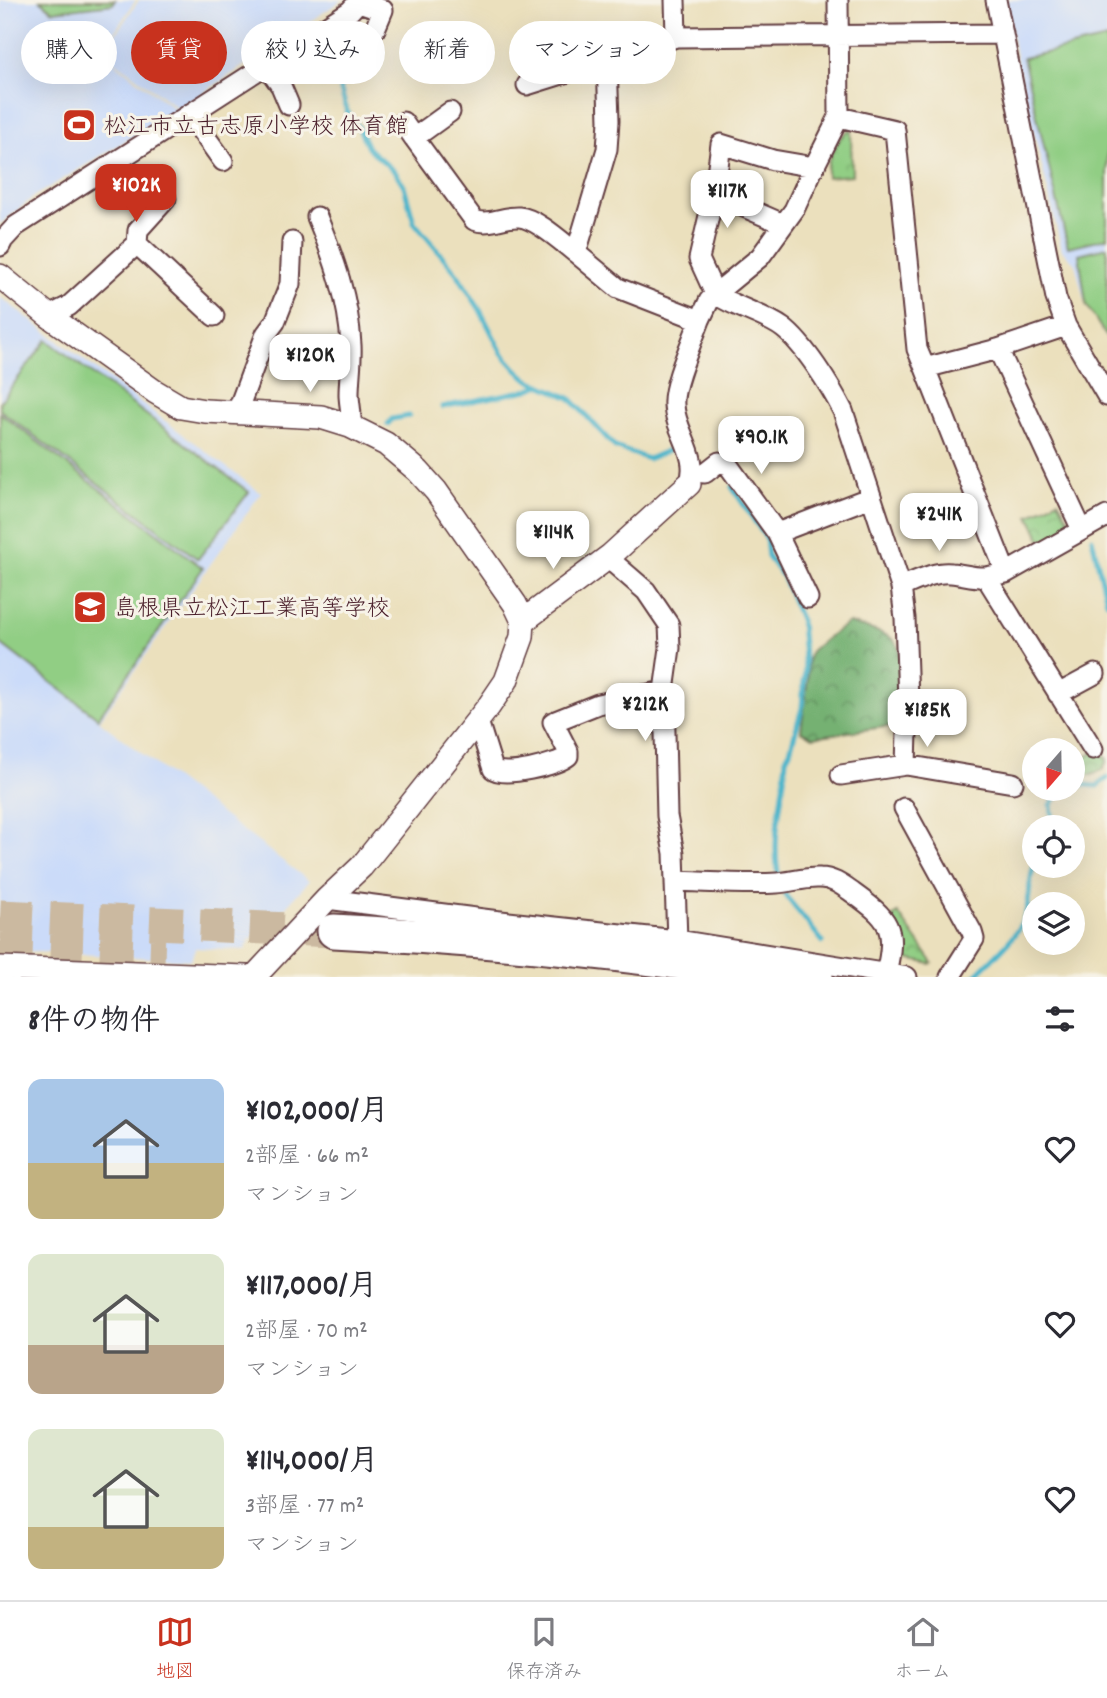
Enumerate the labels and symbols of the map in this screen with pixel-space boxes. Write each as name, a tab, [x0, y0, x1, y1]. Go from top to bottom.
sports icon: 松江市立古志原小学校 体育館	[60, 106, 98, 144]
place label: 松江市立古志原小学校 体育館	[104, 112, 408, 145]
pin: ¥102K	[87, 164, 185, 224]
pin: ¥117K	[678, 170, 776, 230]
pin: ¥120K	[261, 334, 359, 394]
pin: ¥90.1K	[704, 416, 818, 476]
pin: ¥241K	[890, 494, 988, 553]
pin: ¥114K	[504, 512, 602, 571]
school or university icon: 島根県立松江工業高等学校	[71, 588, 109, 626]
place label: 島根県立松江工業高等学校	[114, 594, 390, 627]
pin: ¥212K	[596, 684, 694, 743]
pin: ¥185K	[878, 690, 976, 749]
north arrow	[1022, 738, 1085, 802]

